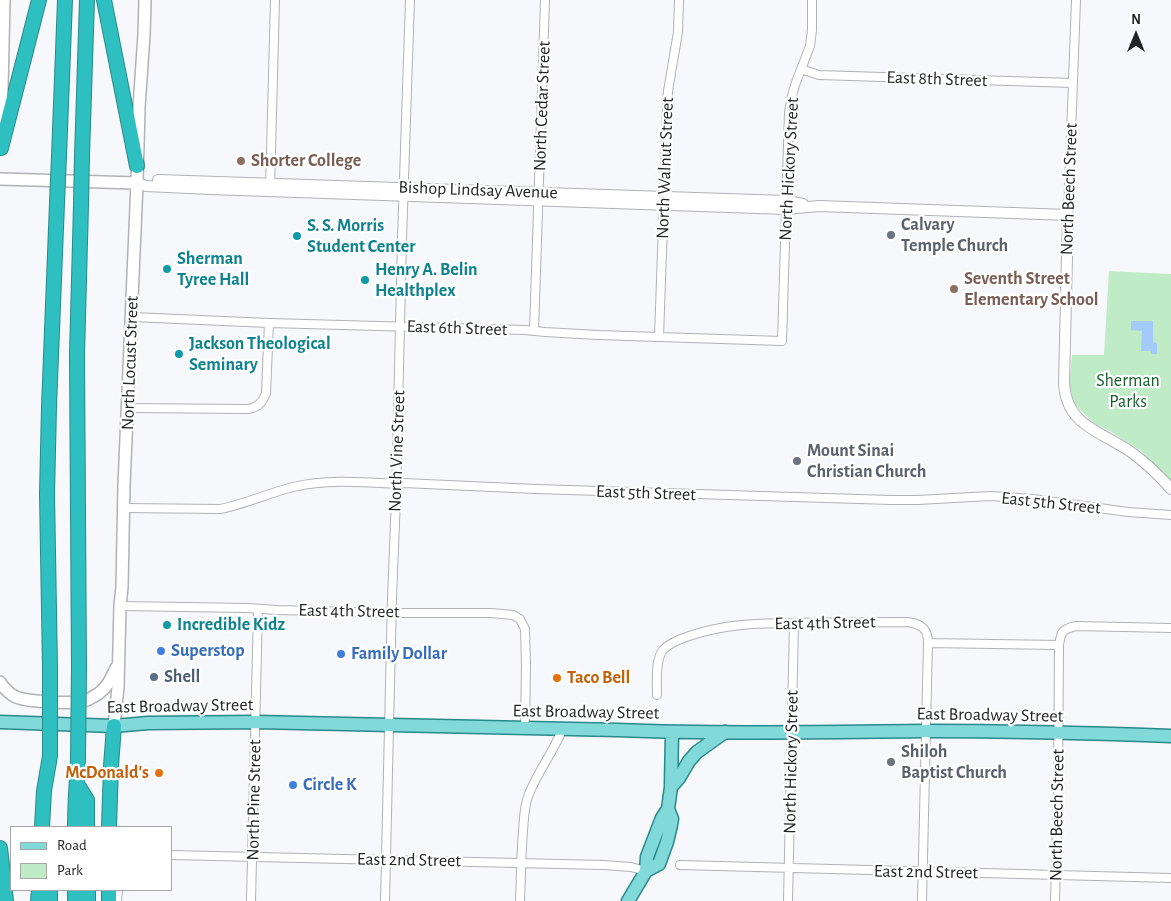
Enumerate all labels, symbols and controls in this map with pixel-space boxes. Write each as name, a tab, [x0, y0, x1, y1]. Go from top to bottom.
north arrow	[1111, 10, 1161, 60]
text: N	[1131, 13, 1141, 27]
street label: North Cedar Street	[529, 40, 555, 172]
street label: East 8th Street	[886, 66, 988, 92]
street label: North Walnut Street	[652, 97, 678, 239]
street label: North Hickory Street	[774, 97, 804, 241]
street label: North Beech Street	[1056, 123, 1082, 255]
place label: Shorter College	[251, 150, 361, 172]
marker: Shorter College	[235, 155, 247, 167]
street label: Bishop Lindsay Avenue	[398, 176, 558, 204]
place label: Calvary Temple Church	[901, 214, 1008, 256]
place label: S. S. Morris Student Center	[307, 215, 415, 258]
marker: Calvary Temple Church	[885, 229, 897, 241]
marker: S. S. Morris Student Center	[291, 230, 303, 242]
place label: Sherman Tyree Hall	[177, 248, 249, 290]
place label: Henry A. Belin Healthplex	[375, 259, 478, 302]
marker: Sherman Tyree Hall	[161, 263, 173, 275]
place label: Seventh Street Elementary School	[964, 268, 1099, 310]
marker: Henry A. Belin Healthplex	[359, 274, 371, 286]
marker: Seventh Street Elementary School	[948, 283, 960, 295]
street label: North Locust Street	[117, 295, 143, 431]
street label: East 6th Street	[406, 315, 508, 341]
place label: Jackson Theological Seminary	[189, 333, 331, 376]
marker: Jackson Theological Seminary	[173, 348, 185, 360]
park label: Sherman Parks	[1096, 370, 1160, 412]
street label: North Vine Street	[384, 390, 410, 512]
place label: Mount Sinai Christian Church	[807, 440, 926, 482]
marker: Mount Sinai Christian Church	[791, 455, 803, 467]
street label: East 5th Street	[596, 480, 696, 506]
street label: East 5th Street	[1000, 487, 1102, 519]
street label: East 4th Street	[298, 599, 400, 623]
street label: East 4th Street	[774, 611, 876, 635]
place label: Incredible Kidz	[177, 614, 285, 636]
marker: Incredible Kidz	[161, 619, 173, 631]
place label: Superstop	[171, 640, 245, 662]
place label: Family Dollar	[351, 643, 447, 665]
marker: Superstop	[155, 645, 167, 657]
marker: Family Dollar	[335, 648, 347, 660]
place label: Shell	[164, 666, 200, 688]
place label: Taco Bell	[567, 667, 630, 689]
marker: Shell	[148, 671, 160, 683]
marker: Taco Bell	[551, 672, 563, 684]
street label: North Hickory Street	[779, 690, 803, 834]
street label: East Broadway Street	[106, 694, 254, 718]
street label: East Broadway Street	[512, 700, 660, 724]
street label: East Broadway Street	[916, 703, 1064, 727]
street label: North Pine Street	[242, 739, 266, 861]
place label: Shiloh Baptist Church	[901, 741, 1007, 784]
street label: North Beech Street	[1045, 749, 1069, 881]
marker: Shiloh Baptist Church	[885, 756, 897, 768]
place label: McDonald's	[65, 762, 149, 784]
marker: McDonald's	[153, 767, 165, 779]
place label: Circle K	[303, 774, 357, 796]
marker: Circle K	[287, 779, 299, 791]
legend	[10, 826, 172, 891]
text: Road	[57, 838, 87, 853]
street label: East 2nd Street	[357, 848, 461, 872]
street label: East 2nd Street	[874, 860, 978, 884]
text: Park	[57, 863, 83, 878]

